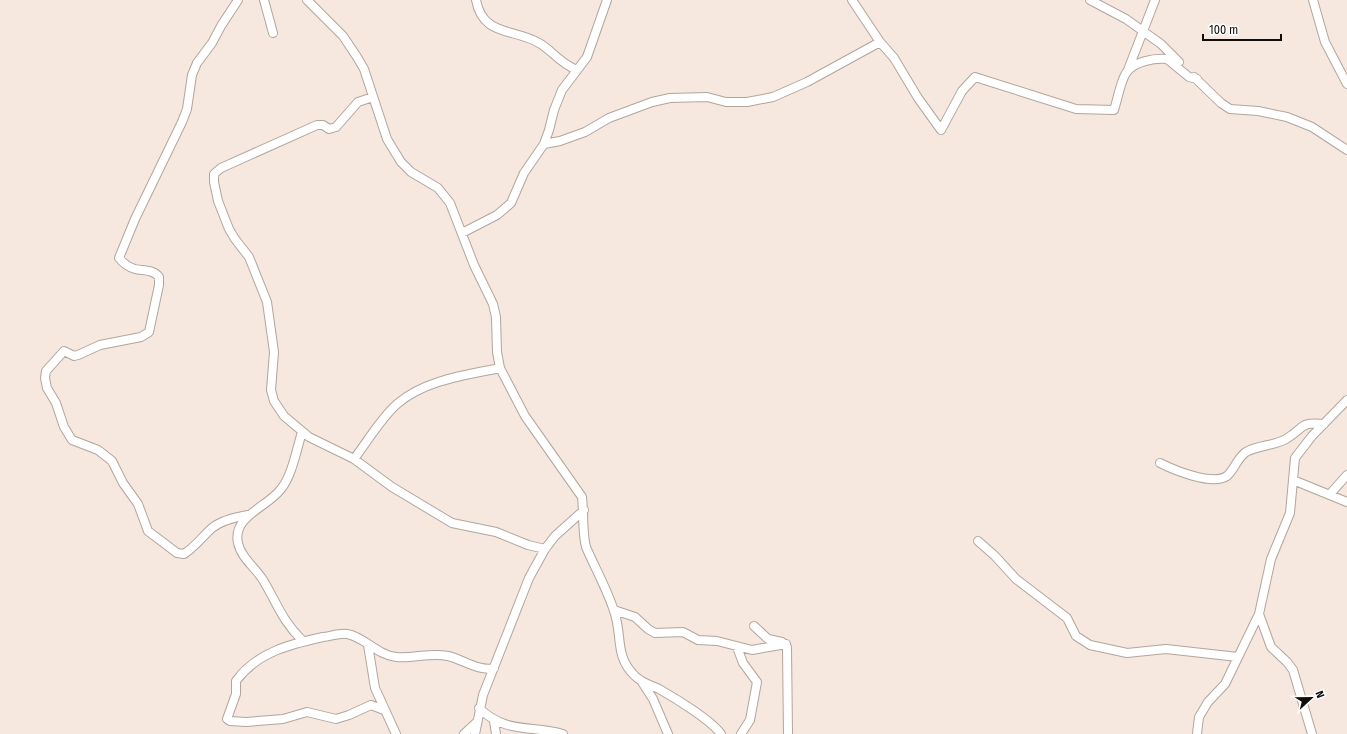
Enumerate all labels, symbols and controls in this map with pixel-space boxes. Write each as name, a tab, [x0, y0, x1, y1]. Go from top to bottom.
scale bar	[1203, 16, 1281, 42]
text: 100 m	[1209, 23, 1238, 37]
north arrow	[1291, 678, 1331, 718]
text: N	[1313, 689, 1327, 700]

